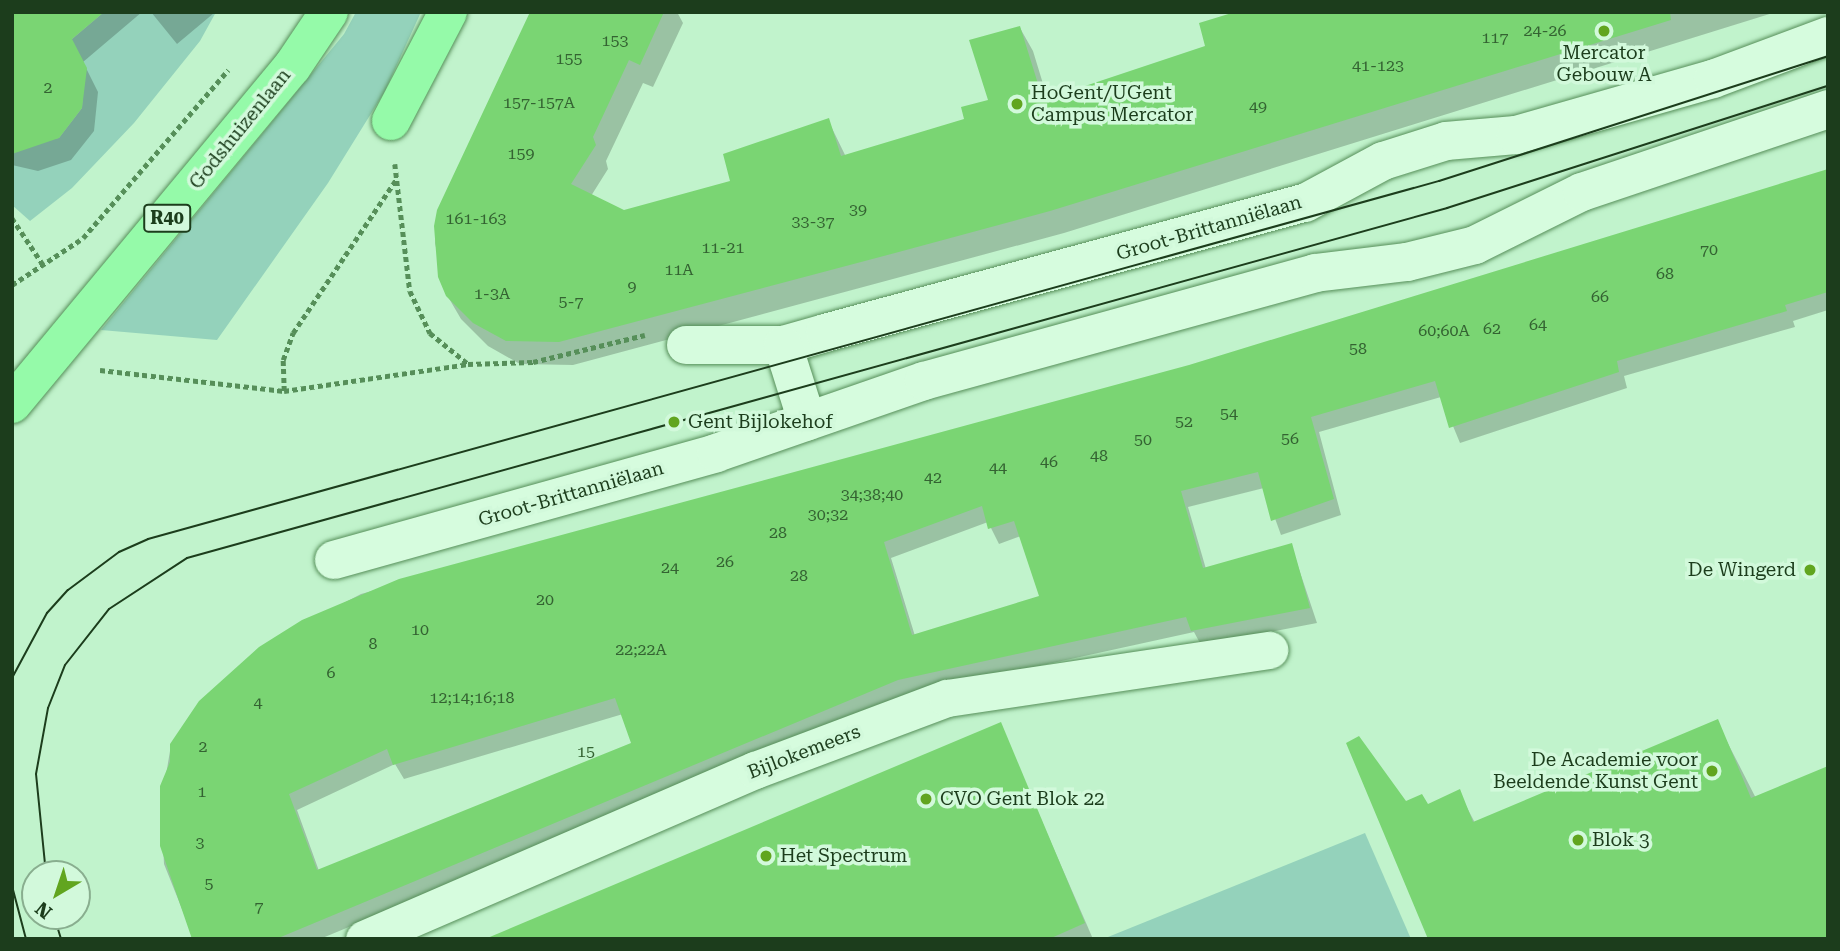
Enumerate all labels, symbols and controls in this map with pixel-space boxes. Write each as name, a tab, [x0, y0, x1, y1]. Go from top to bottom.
house number: 24-26	[1524, 21, 1566, 41]
marker: Mercator Gebouw A	[1596, 23, 1612, 39]
house number: 117	[1482, 28, 1508, 48]
house number: 153	[602, 31, 628, 51]
place label: Mercator Gebouw A	[1557, 42, 1651, 86]
house number: 155	[556, 49, 582, 69]
house number: 41-123	[1352, 56, 1404, 76]
street label: Godshuizenlaan	[185, 64, 295, 194]
house number: 2	[44, 78, 52, 98]
place label: HoGent/UGent Campus Mercator	[1031, 82, 1193, 126]
house number: 157-157A	[503, 93, 575, 113]
marker: HoGent/UGent Campus Mercator	[1009, 96, 1025, 112]
house number: 49	[1249, 97, 1267, 117]
house number: 159	[508, 144, 534, 164]
street label: Groot-Brittanniëlaan	[1114, 191, 1304, 265]
house number: 39	[849, 200, 867, 220]
road number: R40	[142, 204, 192, 232]
house number: 161-163	[446, 209, 506, 229]
house number: 33-37	[792, 212, 834, 232]
house number: 11-21	[702, 238, 744, 258]
house number: 70	[1700, 240, 1718, 260]
house number: 11A	[664, 260, 694, 280]
house number: 68	[1656, 264, 1674, 284]
house number: 9	[628, 277, 636, 297]
house number: 1-3A	[474, 284, 510, 304]
house number: 66	[1591, 287, 1609, 307]
house number: 5-7	[559, 292, 583, 312]
house number: 64	[1529, 315, 1547, 335]
house number: 62	[1483, 319, 1501, 339]
house number: 60;60A	[1418, 321, 1470, 341]
house number: 58	[1349, 339, 1367, 359]
house number: 54	[1220, 404, 1238, 424]
place label: Gent Bijlokehof	[688, 411, 833, 433]
house number: 52	[1175, 412, 1193, 432]
marker: Gent Bijlokehof	[666, 414, 682, 430]
house number: 56	[1281, 429, 1299, 449]
house number: 50	[1134, 430, 1152, 450]
house number: 48	[1090, 446, 1108, 466]
house number: 46	[1040, 452, 1058, 472]
street label: Groot-Brittanniëlaan	[476, 457, 666, 531]
house number: 44	[989, 458, 1007, 478]
house number: 42	[924, 468, 942, 488]
house number: 34;38;40	[841, 485, 903, 505]
house number: 30;32	[808, 505, 848, 525]
house number: 28	[769, 523, 787, 543]
house number: 26	[716, 552, 734, 572]
house number: 24	[661, 558, 679, 578]
place label: De Wingerd	[1688, 559, 1796, 581]
marker: De Wingerd	[1802, 562, 1818, 578]
house number: 28	[790, 566, 808, 586]
house number: 20	[536, 590, 554, 610]
house number: 10	[411, 620, 429, 640]
house number: 8	[369, 634, 377, 654]
house number: 22;22A	[615, 640, 667, 660]
house number: 6	[327, 663, 335, 683]
house number: 12;14;16;18	[430, 688, 514, 708]
house number: 4	[254, 693, 262, 713]
street label: Bijlokemeers	[744, 720, 864, 784]
house number: 2	[199, 737, 207, 757]
house number: 15	[577, 742, 595, 762]
place label: De Academie voor Beeldende Kunst Gent	[1493, 749, 1698, 793]
marker: De Academie voor Beeldende Kunst Gent	[1704, 763, 1720, 779]
house number: 1	[198, 782, 206, 802]
place label: CVO Gent Blok 22	[940, 788, 1105, 810]
marker: CVO Gent Blok 22	[918, 791, 934, 807]
place label: Blok 3	[1592, 829, 1650, 851]
marker: Blok 3	[1570, 832, 1586, 848]
house number: 3	[196, 833, 204, 853]
place label: Het Spectrum	[780, 845, 907, 867]
marker: Het Spectrum	[758, 848, 774, 864]
north arrow	[21, 860, 91, 930]
house number: 5	[205, 874, 213, 894]
text: N	[31, 897, 57, 924]
house number: 7	[255, 897, 263, 917]

